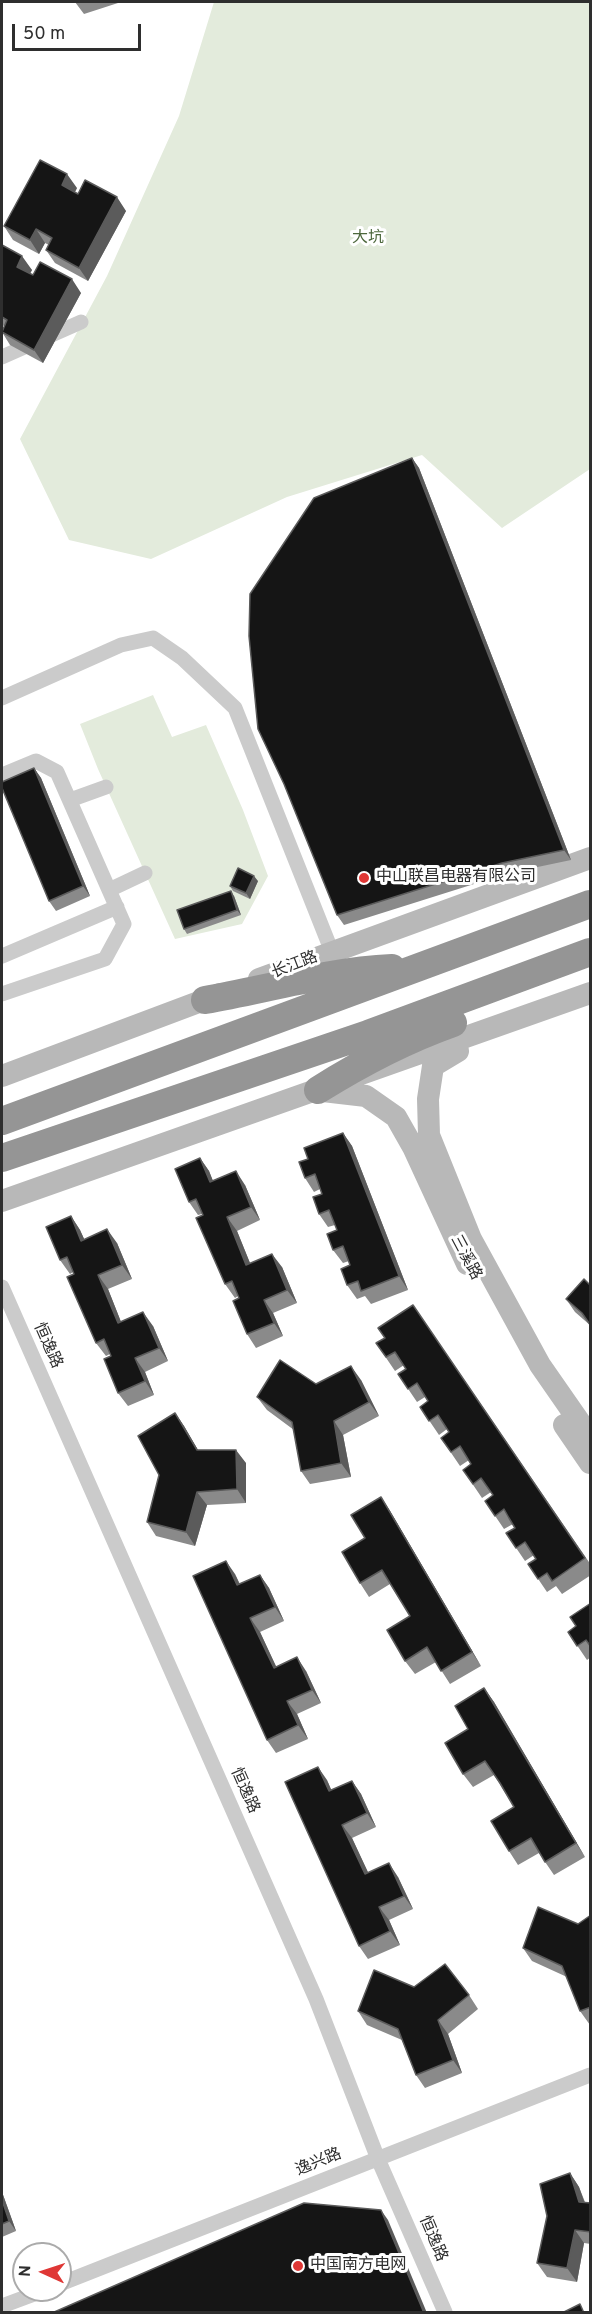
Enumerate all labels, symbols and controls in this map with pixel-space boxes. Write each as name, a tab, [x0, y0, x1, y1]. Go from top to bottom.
scale bar	[15, 12, 144, 50]
text: 50 m	[23, 23, 65, 46]
park label: 大坑	[352, 229, 384, 249]
place label: 中山联昌电器有限公司	[376, 868, 536, 888]
marker: 中山联昌电器有限公司	[357, 871, 371, 885]
street label: 长江路	[269, 948, 321, 984]
street label: 三溪路	[445, 1232, 485, 1284]
street label: 恒逸路	[28, 1320, 66, 1372]
street label: 恒逸路	[225, 1765, 263, 1817]
street label: 逸兴路	[293, 2145, 345, 2181]
street label: 恒逸路	[414, 2213, 450, 2265]
north arrow	[12, 2242, 72, 2302]
place label: 中国南方电网	[310, 2256, 406, 2276]
marker: 中国南方电网	[291, 2259, 305, 2273]
text: N	[16, 2265, 36, 2277]

